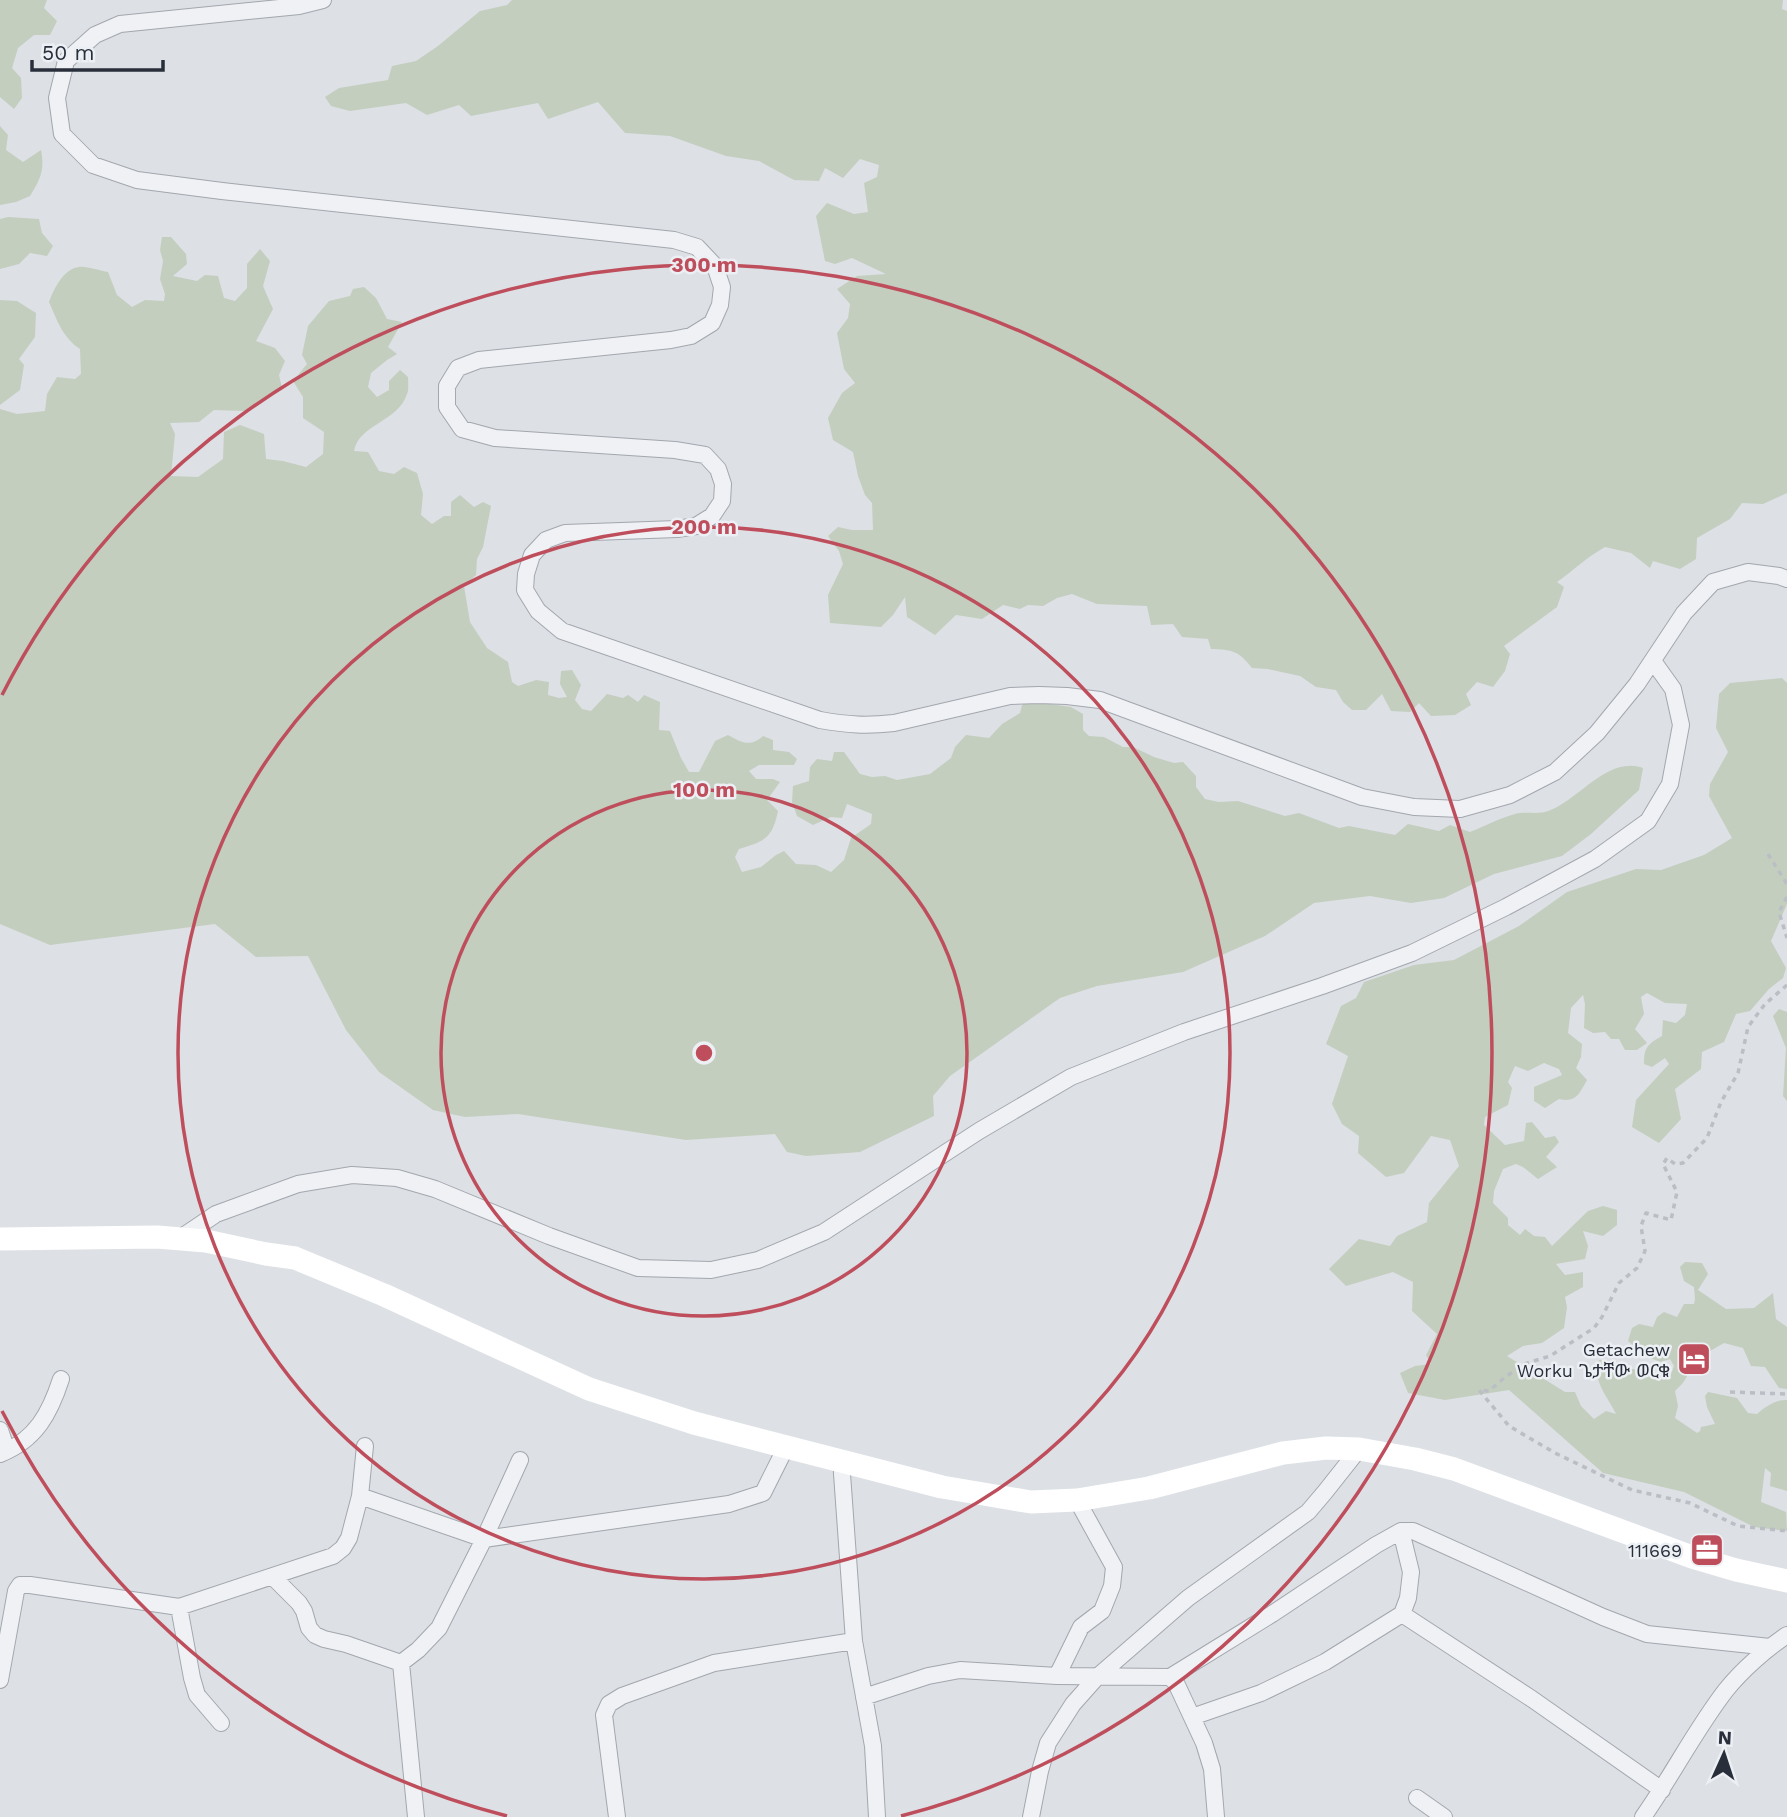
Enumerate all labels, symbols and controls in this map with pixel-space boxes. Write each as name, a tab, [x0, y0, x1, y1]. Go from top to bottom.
scale bar	[32, 28, 163, 72]
text: 50 m	[42, 40, 94, 65]
text: 300 m	[671, 252, 737, 277]
text: 200 m	[671, 514, 737, 539]
text: 100 m	[673, 777, 735, 802]
centre of rings	[692, 1041, 716, 1065]
place label: Getachew Worku ጌታቸው ወርቁ	[1517, 1339, 1670, 1381]
hotel icon: Getachew Worku ጌታቸው ወርቁ	[1675, 1340, 1713, 1378]
office icon: 111669	[1688, 1531, 1726, 1569]
place label: 111669	[1628, 1540, 1682, 1561]
north arrow	[1689, 1719, 1759, 1789]
text: N	[1717, 1726, 1733, 1749]

